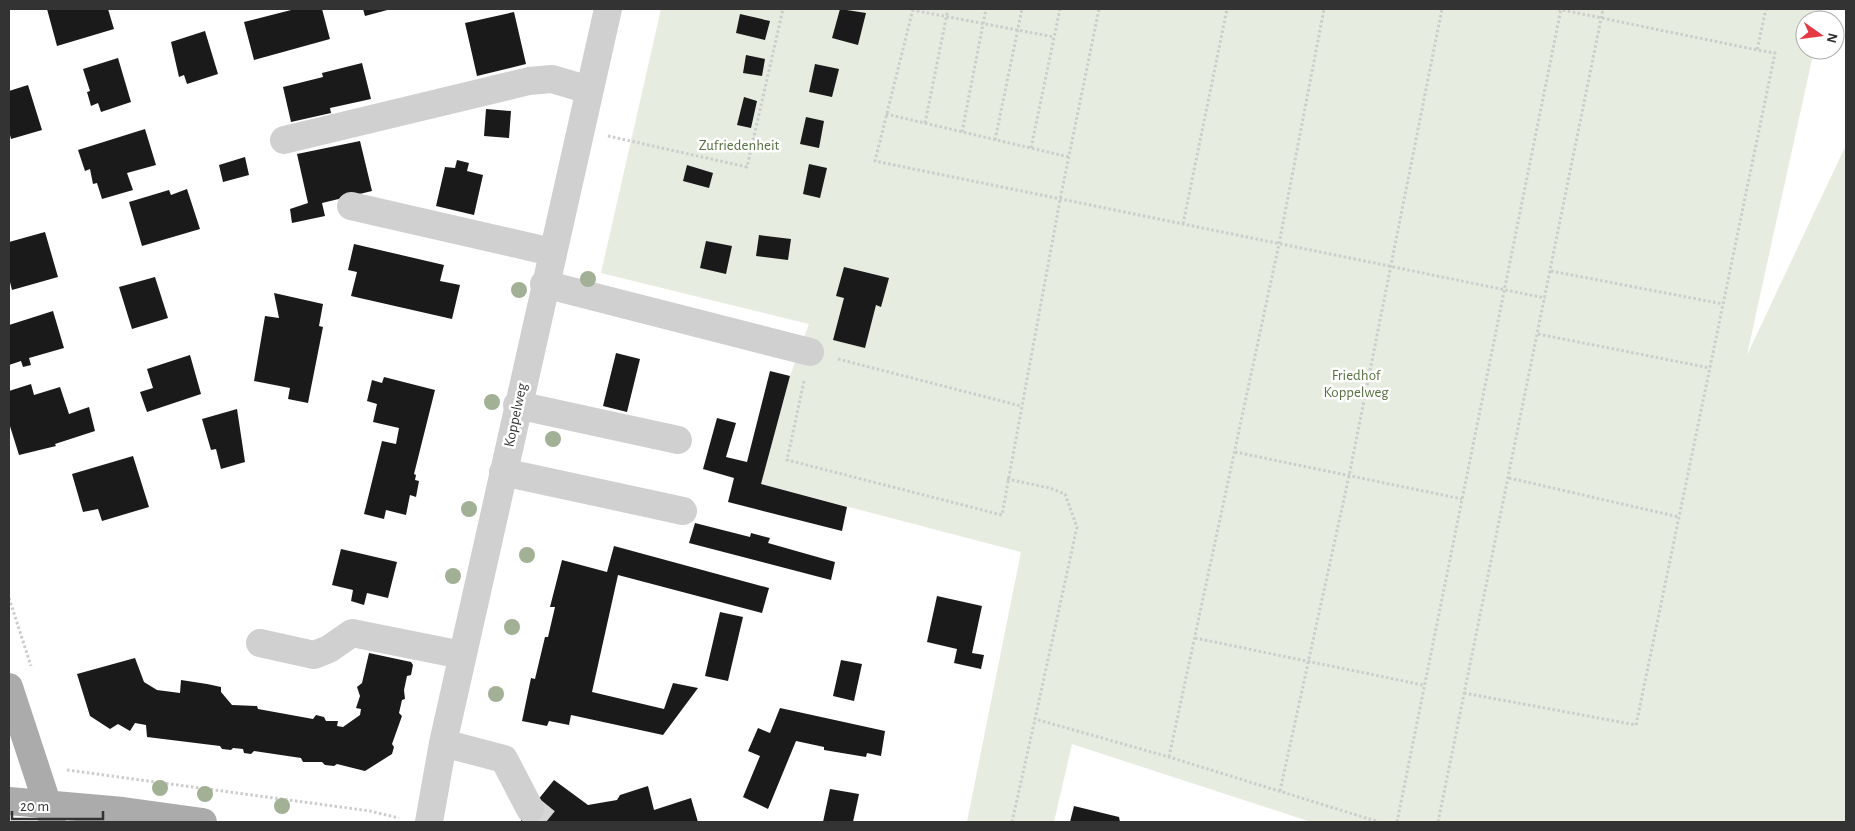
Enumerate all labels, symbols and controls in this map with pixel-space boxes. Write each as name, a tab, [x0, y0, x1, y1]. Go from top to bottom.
north arrow	[1795, 10, 1845, 60]
text: N	[1824, 31, 1840, 44]
park label: Zufriedenheit	[699, 138, 780, 153]
park label: Friedhof Koppelweg	[1323, 368, 1389, 400]
street label: Koppelweg	[501, 381, 530, 448]
scale bar	[12, 788, 104, 820]
text: 20 m	[20, 799, 49, 814]

